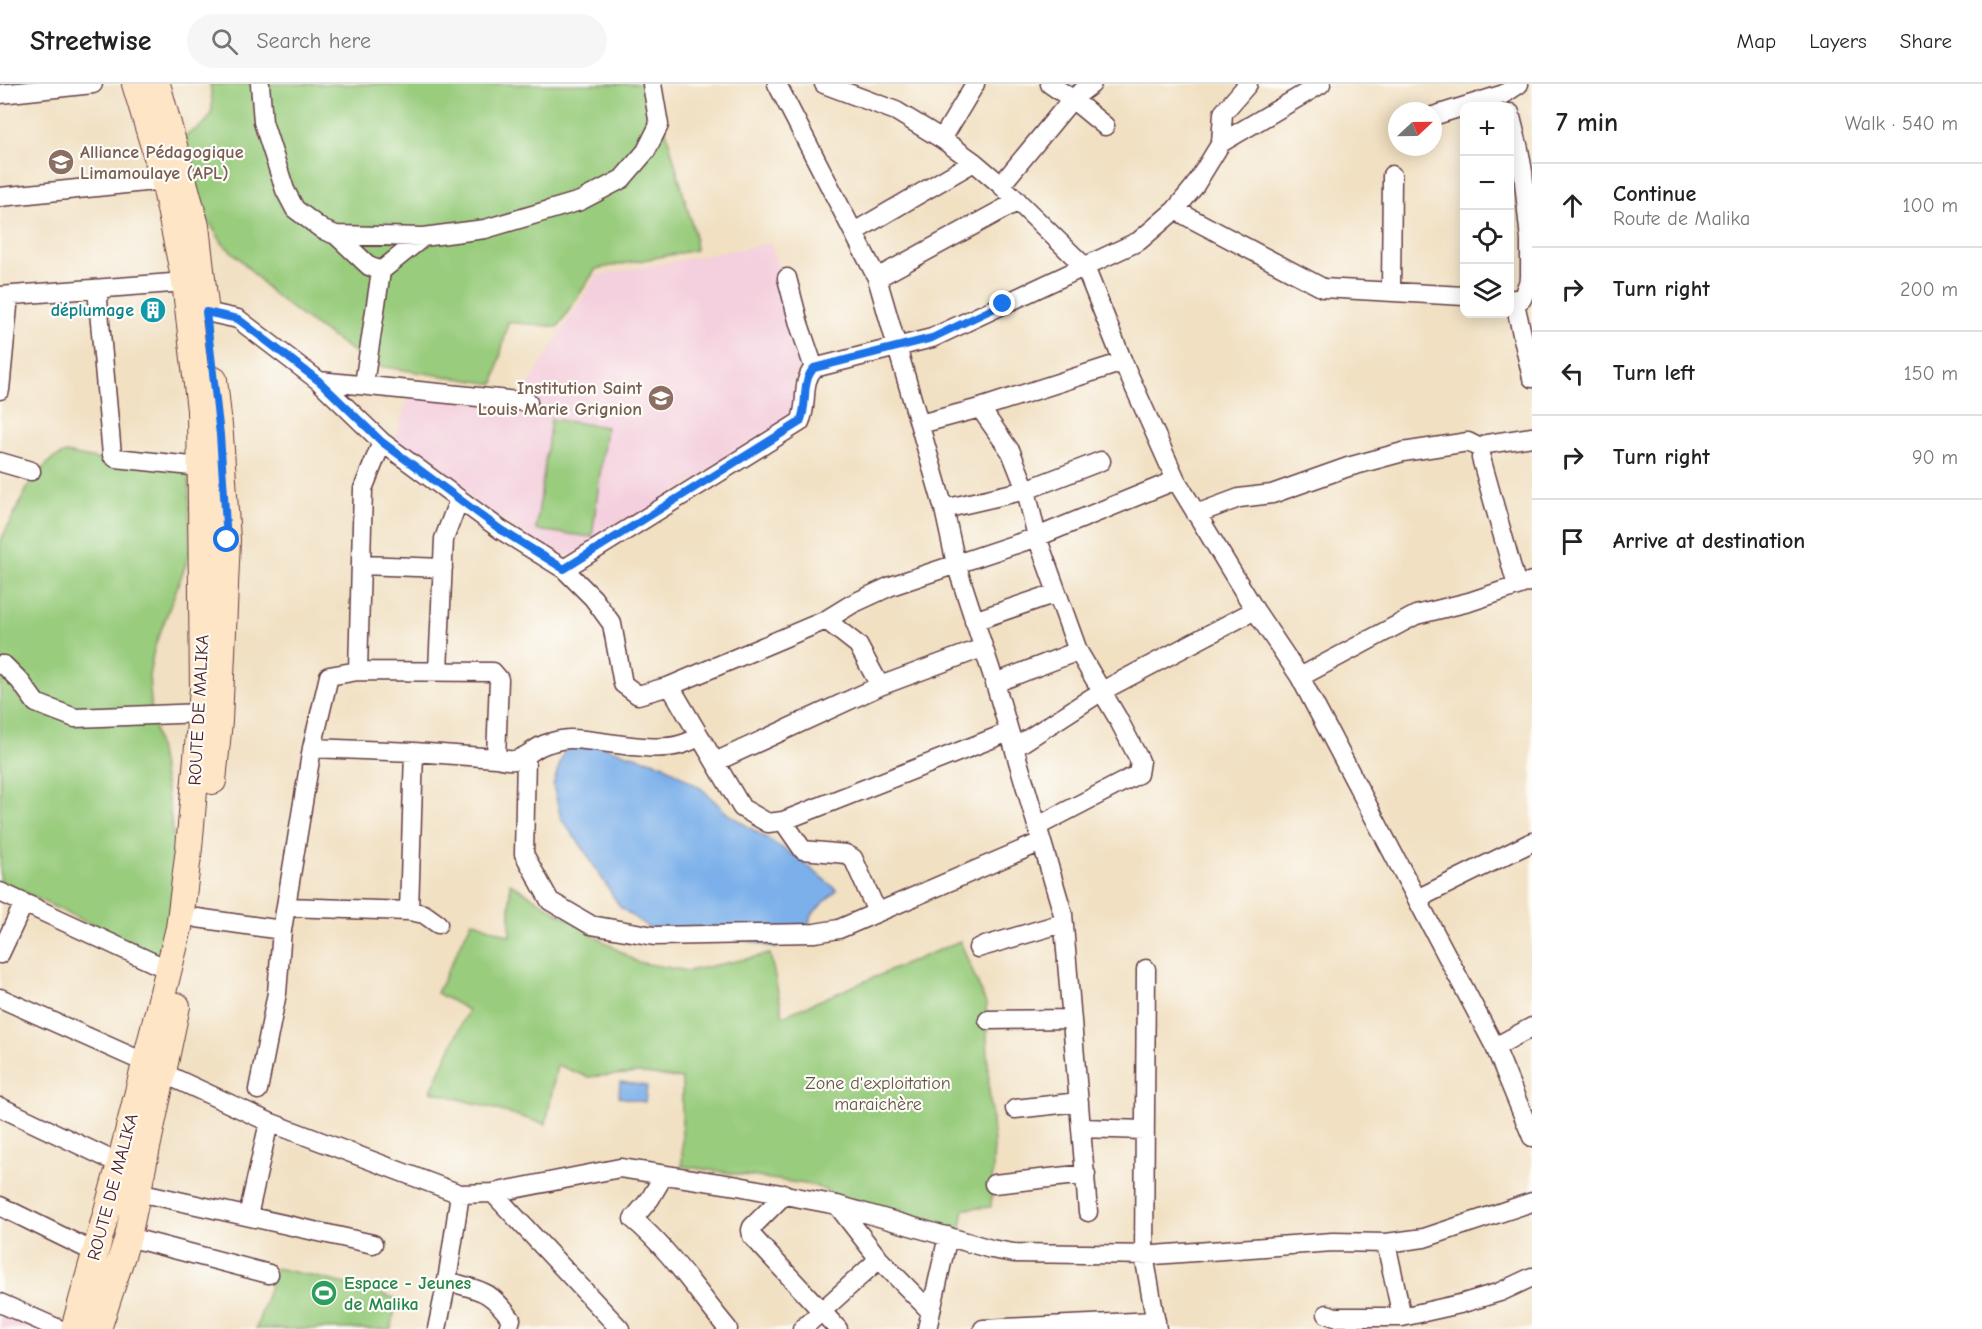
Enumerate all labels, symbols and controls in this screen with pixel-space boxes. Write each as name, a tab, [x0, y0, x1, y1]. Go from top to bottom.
search box	[187, 14, 607, 68]
text: Streetwise	[30, 25, 151, 57]
icon: search	[208, 25, 241, 58]
text: Search here	[256, 28, 371, 54]
text: Map	[1737, 29, 1776, 53]
text: Layers	[1809, 29, 1867, 53]
text: Share	[1900, 29, 1952, 53]
north arrow	[1388, 102, 1442, 156]
map controls	[1460, 102, 1514, 318]
button: +	[1460, 102, 1514, 156]
text: 7 min	[1556, 108, 1618, 138]
text: Walk · 540 m	[1845, 112, 1958, 135]
place label: Alliance Pédagogique Limamoulaye (APL)	[80, 142, 244, 184]
school or university icon: Alliance Pédagogique Limamoulaye (APL)	[46, 147, 76, 177]
button: −	[1460, 156, 1514, 210]
text: Continue	[1613, 181, 1696, 207]
icon: ahead	[1556, 189, 1589, 222]
text: 100 m	[1903, 194, 1958, 217]
text: Route de Malika	[1613, 207, 1750, 230]
button: locate	[1460, 210, 1514, 264]
button: layers	[1460, 264, 1514, 318]
icon: right	[1556, 273, 1589, 306]
text: Turn right	[1613, 276, 1710, 302]
text: 200 m	[1900, 278, 1958, 301]
route end	[989, 290, 1015, 316]
building icon: déplumage	[138, 295, 168, 325]
place label: déplumage	[51, 300, 134, 321]
icon: left	[1556, 357, 1589, 390]
text: Turn left	[1613, 360, 1695, 386]
text: 150 m	[1904, 362, 1958, 385]
place label: Institution Saint Louis Marie Grignion	[478, 378, 643, 420]
school or university icon: Institution Saint Louis Marie Grignion	[646, 383, 676, 413]
icon: right	[1556, 441, 1589, 474]
text: Turn right	[1613, 444, 1710, 470]
text: 90 m	[1912, 446, 1958, 469]
icon: arrive	[1556, 525, 1589, 558]
route start	[213, 526, 239, 552]
text: Arrive at destination	[1613, 528, 1805, 554]
street label: ROUTE DE MALIKA	[185, 634, 213, 786]
park label: Zone d'exploitation maraichère	[805, 1073, 951, 1115]
street label: ROUTE DE MALIKA	[83, 1111, 143, 1263]
place label: Espace - Jeunes de Malika	[344, 1273, 472, 1315]
sports icon: Espace - Jeunes de Malika	[309, 1278, 339, 1308]

